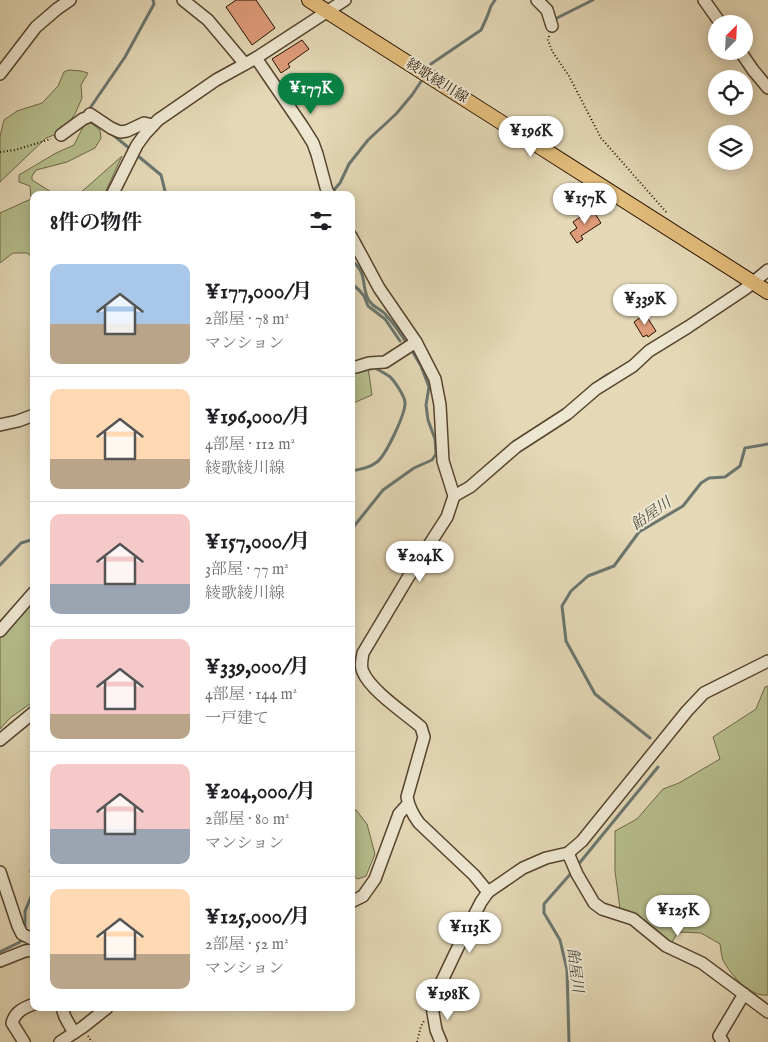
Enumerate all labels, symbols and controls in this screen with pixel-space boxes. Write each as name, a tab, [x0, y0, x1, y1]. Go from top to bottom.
north arrow	[708, 15, 752, 60]
map controls	[708, 15, 753, 170]
street label: 綾歌綾川線	[403, 55, 471, 107]
button: locate	[708, 70, 753, 115]
pin: ¥177K	[276, 72, 346, 115]
text: ¥177K	[289, 79, 333, 99]
pin: ¥196K	[496, 116, 566, 158]
text: ¥196K	[510, 122, 552, 142]
button: layers	[708, 125, 753, 170]
pin: ¥157K	[550, 182, 620, 225]
text: ¥157K	[564, 189, 606, 209]
icon: filters	[307, 207, 335, 235]
text: 8件の物件	[50, 210, 142, 237]
text: ¥177,000/月	[205, 279, 312, 306]
icon: home	[90, 284, 150, 344]
pin: ¥339K	[610, 284, 680, 326]
text: ¥339K	[624, 290, 666, 310]
text: 2部屋 · 78 m²	[205, 310, 289, 330]
text: マンション	[205, 334, 284, 354]
text: ¥196,000/月	[205, 404, 311, 431]
icon: home	[90, 409, 150, 469]
text: 4部屋 · 112 m²	[205, 435, 295, 455]
text: 綾歌綾川線	[205, 459, 285, 479]
water label: 飴屋川	[627, 492, 677, 535]
text: ¥157,000/月	[205, 529, 310, 556]
icon: home	[90, 534, 150, 594]
pin: ¥204K	[385, 540, 455, 583]
text: ¥204K	[397, 547, 443, 567]
text: 3部屋 · 77 m²	[205, 560, 289, 580]
text: 綾歌綾川線	[205, 584, 285, 604]
text: ¥339,000/月	[205, 654, 310, 681]
icon: home	[90, 659, 150, 719]
text: 4部屋 · 144 m²	[205, 685, 297, 705]
text: 一戸建て	[205, 709, 269, 729]
text: ¥204,000/月	[205, 779, 316, 806]
icon: home	[90, 784, 150, 844]
text: 2部屋 · 80 m²	[205, 810, 289, 830]
text: マンション	[205, 834, 284, 854]
pin: ¥125K	[643, 894, 713, 937]
text: ¥125K	[657, 901, 699, 921]
text: ¥125,000/月	[205, 904, 310, 931]
icon: home	[90, 909, 150, 969]
pin: ¥113K	[435, 912, 505, 954]
text: ¥113K	[449, 918, 491, 938]
text: 2部屋 · 52 m²	[205, 935, 289, 955]
water label: 飴屋川	[563, 947, 587, 995]
text: マンション	[205, 959, 284, 979]
pin: ¥198K	[413, 978, 483, 1021]
text: ¥198K	[427, 985, 469, 1005]

